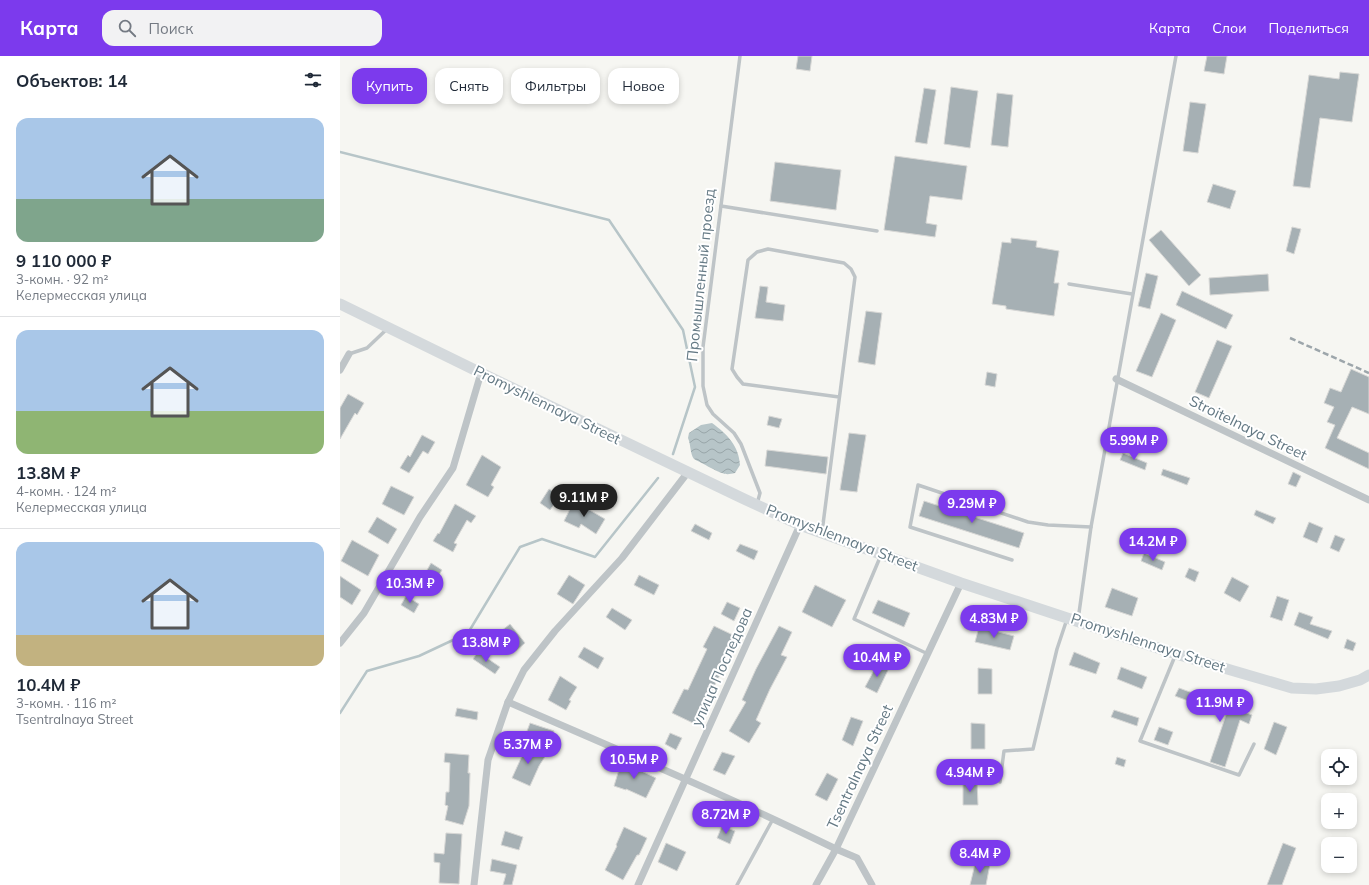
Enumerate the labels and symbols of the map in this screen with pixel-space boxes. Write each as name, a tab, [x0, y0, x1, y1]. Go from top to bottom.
street label: Промышленный проезд	[682, 187, 719, 362]
street label: Promyshlennaya Street	[471, 361, 624, 448]
street label: Stroitelnaya Street	[1186, 391, 1310, 464]
pin: 5.99M ₽	[1097, 427, 1171, 461]
pin: 9.11M ₽	[547, 484, 621, 518]
pin: 9.29M ₽	[935, 490, 1009, 524]
street label: Promyshlennaya Street	[764, 500, 921, 575]
pin: 14.2M ₽	[1116, 528, 1190, 562]
pin: 10.3M ₽	[373, 570, 447, 604]
street label: улица Последова	[687, 605, 756, 729]
pin: 4.83M ₽	[957, 605, 1031, 639]
street label: Promyshlennaya Street	[1069, 609, 1228, 676]
pin: 13.8M ₽	[449, 629, 523, 663]
pin: 10.4M ₽	[840, 644, 914, 678]
pin: 11.9M ₽	[1183, 689, 1257, 723]
street label: Tsentralnaya Street	[822, 701, 897, 832]
pin: 5.37M ₽	[491, 731, 565, 765]
pin: 10.5M ₽	[597, 746, 671, 780]
pin: 4.94M ₽	[933, 759, 1007, 793]
pin: 8.72M ₽	[689, 801, 763, 835]
pin: 8.4M ₽	[947, 840, 1013, 874]

